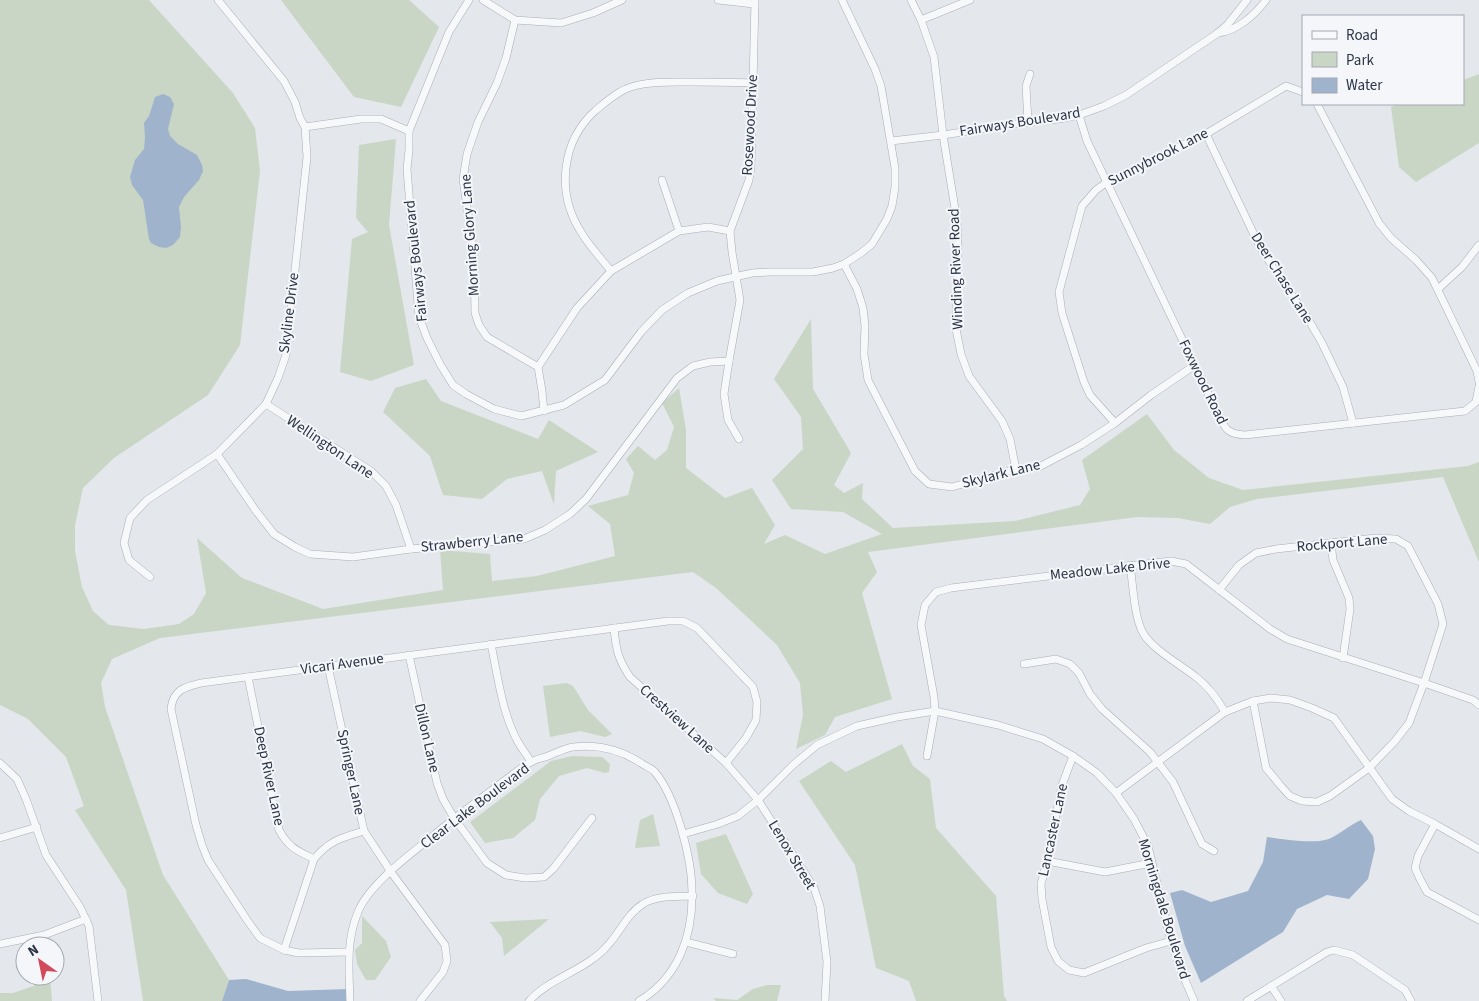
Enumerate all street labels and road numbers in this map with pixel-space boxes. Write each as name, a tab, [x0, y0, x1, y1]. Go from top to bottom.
street label: Rosewood Drive	[737, 74, 763, 176]
street label: Fairways Boulevard	[958, 102, 1082, 142]
street label: Sunnybrook Lane	[1104, 123, 1212, 191]
street label: Morning Glory Lane	[455, 173, 485, 297]
street label: Fairways Boulevard	[399, 199, 433, 323]
street label: Winding River Road	[943, 208, 969, 330]
street label: Deer Chase Lane	[1246, 228, 1318, 328]
street label: Skyline Drive	[274, 271, 304, 355]
street label: Foxwood Road	[1173, 336, 1233, 428]
street label: Wellington Lane	[282, 410, 378, 484]
street label: Skylark Lane	[960, 454, 1042, 494]
street label: Strawberry Lane	[420, 526, 524, 558]
street label: Rockport Lane	[1296, 529, 1388, 557]
street label: Meadow Lake Drive	[1049, 552, 1171, 586]
street label: Vicari Avenue	[299, 648, 385, 680]
street label: Crestview Lane	[635, 680, 719, 758]
street label: Dillon Lane	[409, 701, 445, 775]
street label: Deep River Lane	[248, 725, 290, 827]
street label: Springer Lane	[332, 727, 370, 817]
street label: Clear Lake Boulevard	[416, 758, 534, 854]
street label: Lancaster Lane	[1033, 782, 1073, 878]
street label: Lenox Street	[763, 816, 821, 894]
street label: Morningdale Boulevard	[1133, 836, 1195, 982]

